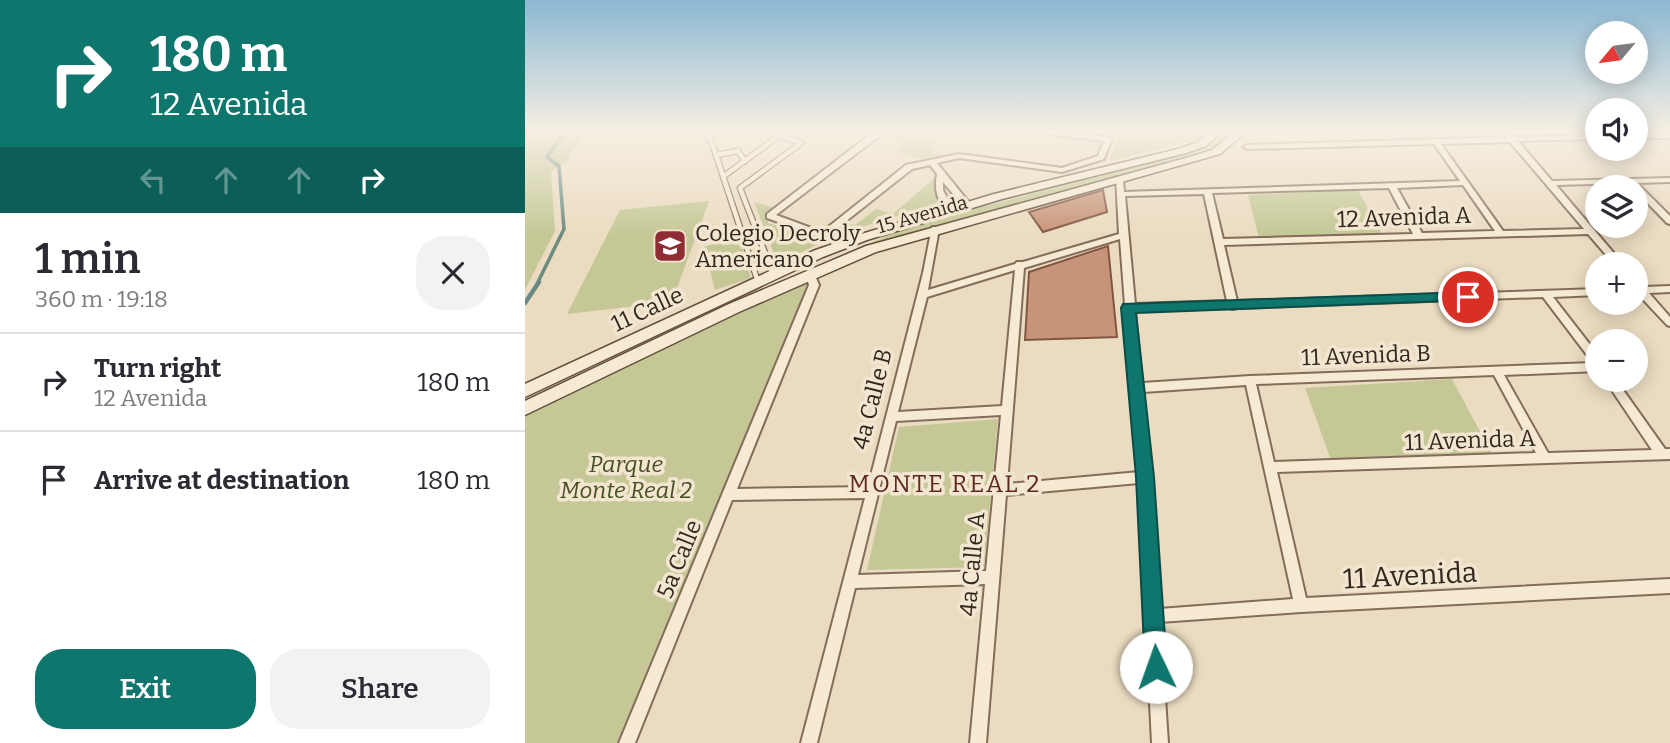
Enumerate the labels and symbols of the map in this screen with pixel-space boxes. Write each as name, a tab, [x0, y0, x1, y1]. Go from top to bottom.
north arrow	[1585, 21, 1649, 84]
street label: 15 Avenida	[874, 190, 971, 238]
street label: 12 Avenida A	[1336, 201, 1472, 233]
place label: Colegio Decroly Americano	[695, 219, 861, 273]
school or university icon: Colegio Decroly Americano	[651, 227, 689, 265]
pin	[1438, 267, 1498, 327]
street label: 11 Calle	[607, 280, 687, 338]
street label: 11 Avenida B	[1301, 339, 1431, 371]
street label: 4a Calle B	[846, 346, 898, 452]
street label: 11 Avenida A	[1404, 424, 1537, 456]
park label: Parque Monte Real 2	[560, 450, 692, 504]
district label: MONTE REAL 2	[849, 470, 1041, 498]
street label: 4a Calle A	[954, 510, 991, 617]
street label: 5a Calle	[651, 516, 707, 602]
street label: 11 Avenida	[1342, 556, 1478, 595]
position arrow	[1119, 630, 1193, 704]

